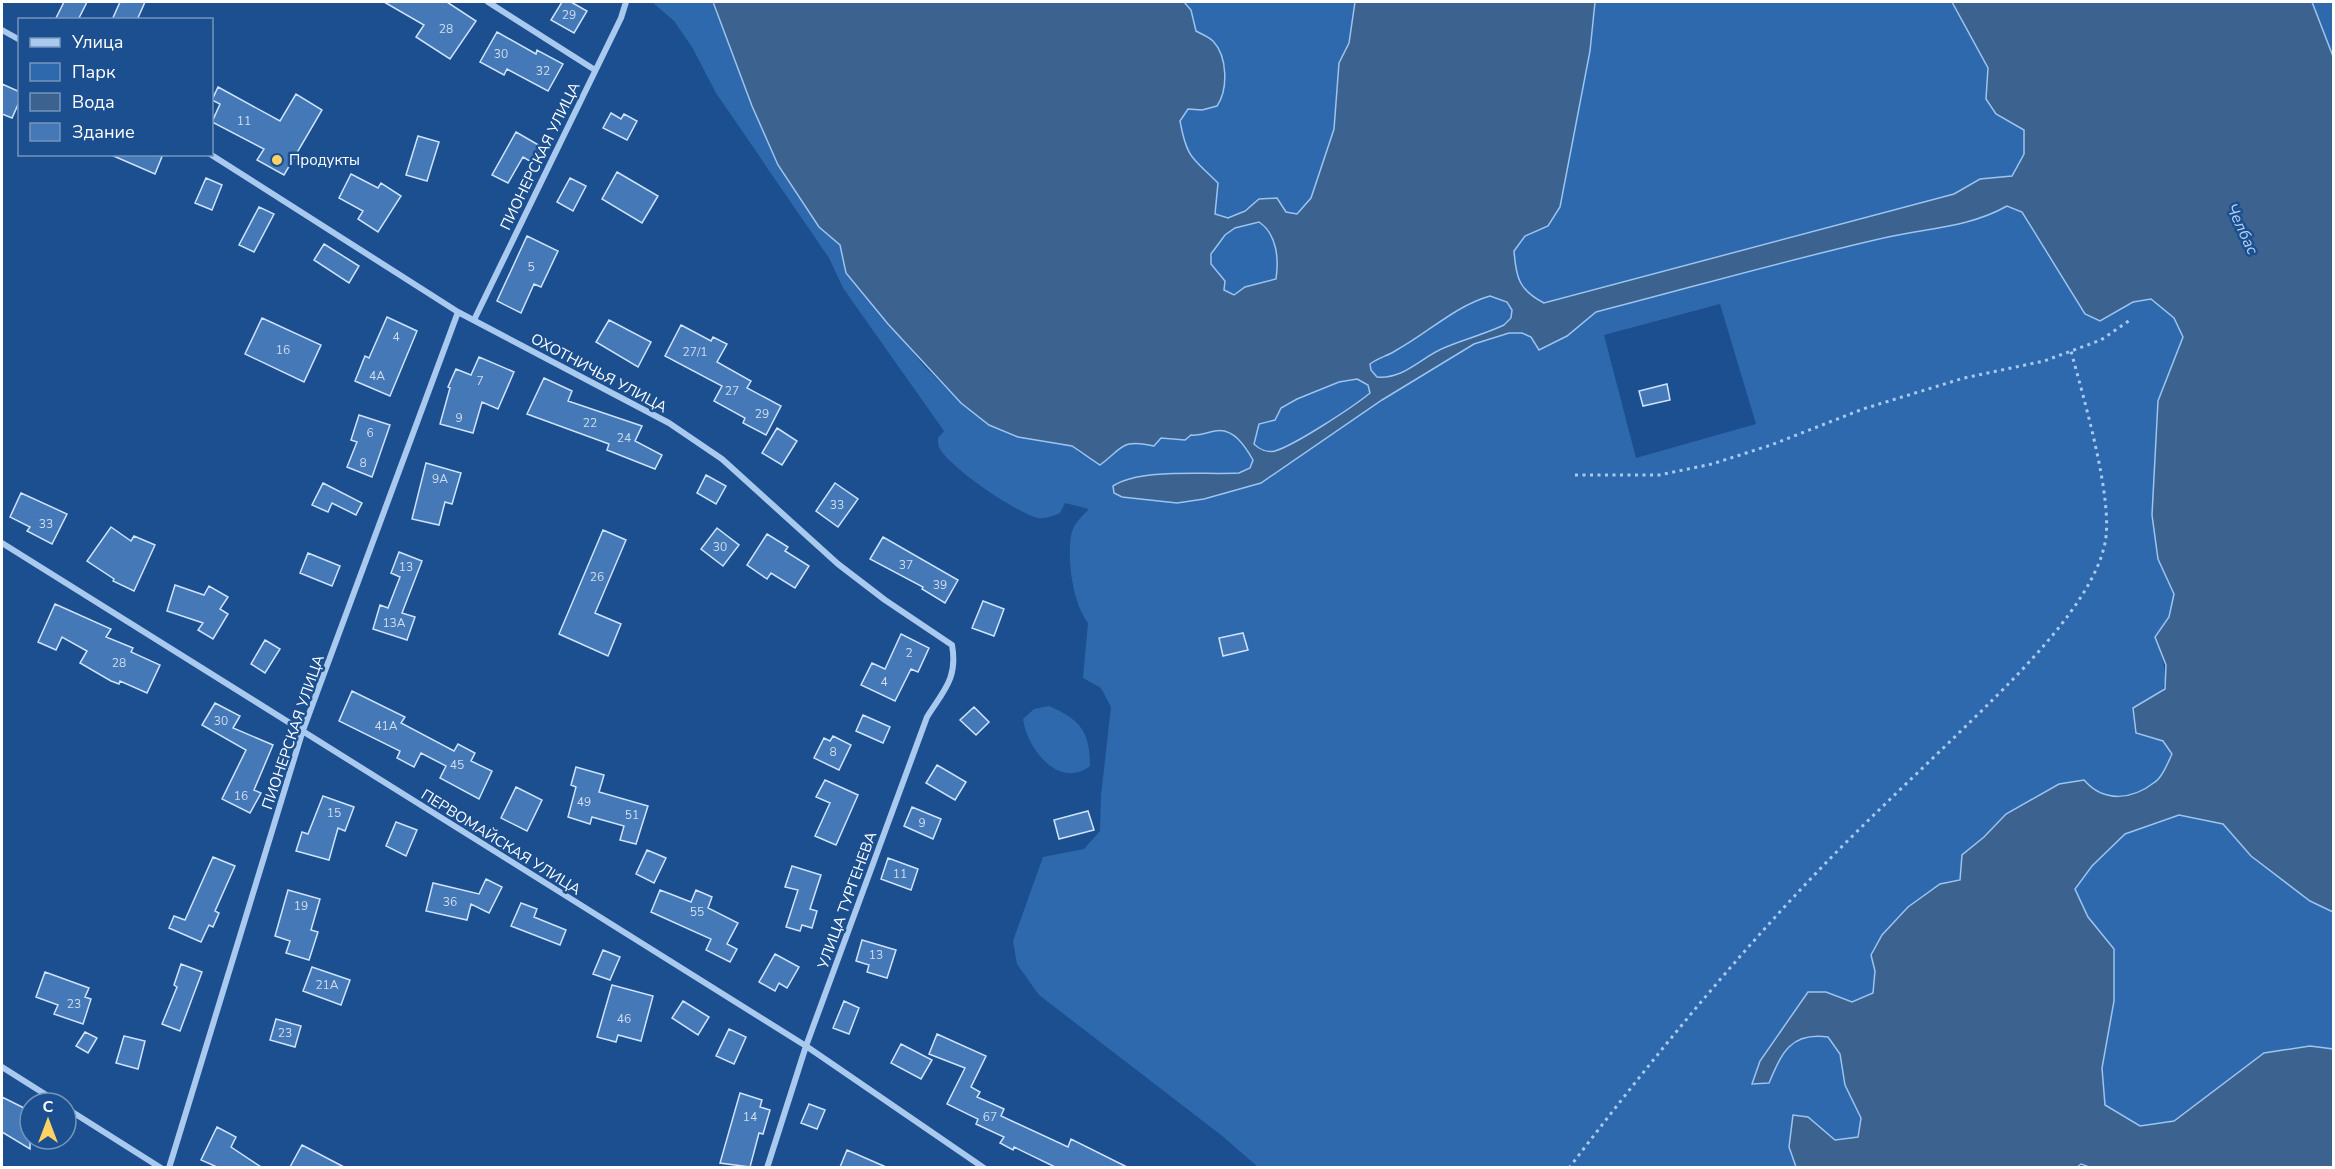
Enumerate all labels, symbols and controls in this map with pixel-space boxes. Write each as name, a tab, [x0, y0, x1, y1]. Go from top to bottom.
house number: 29	[562, 7, 576, 23]
legend	[18, 18, 213, 156]
house number: 28	[439, 21, 453, 37]
text: Улица	[71, 30, 123, 54]
house number: 30	[494, 46, 508, 62]
text: Парк	[72, 60, 116, 84]
house number: 32	[536, 63, 550, 79]
street label: ПИОНЕРСКАЯ УЛИЦА	[495, 79, 585, 233]
text: Вода	[72, 90, 115, 114]
house number: 11	[237, 113, 251, 129]
text: Здание	[72, 120, 135, 144]
place label: Продукты	[289, 150, 360, 170]
marker: Продукты	[270, 153, 284, 167]
water label: Челбас	[2221, 200, 2264, 258]
house number: 5	[527, 259, 535, 275]
house number: 4	[392, 329, 400, 345]
street label: ОХОТНИЧЬЯ УЛИЦА	[527, 329, 671, 417]
house number: 16	[276, 342, 290, 358]
house number: 27/1	[683, 344, 708, 360]
house number: 4А	[369, 368, 385, 384]
house number: 7	[476, 373, 484, 389]
house number: 27	[725, 383, 739, 399]
house number: 29	[755, 406, 769, 422]
house number: 9	[455, 410, 463, 426]
house number: 22	[583, 415, 597, 431]
house number: 6	[366, 425, 374, 441]
house number: 24	[617, 430, 631, 446]
house number: 8	[359, 455, 367, 471]
house number: 9А	[432, 471, 448, 487]
house number: 33	[830, 497, 844, 513]
house number: 33	[39, 516, 53, 532]
house number: 30	[713, 539, 727, 555]
house number: 37	[899, 557, 913, 573]
house number: 13	[399, 559, 413, 575]
house number: 26	[590, 569, 604, 585]
house number: 39	[933, 577, 947, 593]
house number: 13А	[382, 615, 406, 631]
house number: 2	[905, 645, 913, 661]
street label: ПИОНЕРСКАЯ УЛИЦА	[257, 652, 329, 812]
house number: 28	[112, 655, 126, 671]
house number: 4	[880, 674, 888, 690]
house number: 30	[214, 713, 228, 729]
house number: 41А	[374, 718, 398, 734]
house number: 8	[829, 744, 837, 760]
house number: 45	[450, 757, 464, 773]
street label: ПЕРВОМАЙСКАЯ УЛИЦА	[417, 784, 585, 900]
house number: 16	[234, 788, 248, 804]
house number: 49	[577, 794, 591, 810]
house number: 15	[327, 805, 341, 821]
house number: 51	[625, 807, 639, 823]
house number: 9	[918, 815, 926, 831]
street label: УЛИЦА ТУРГЕНЕВА	[813, 829, 881, 972]
house number: 11	[893, 866, 907, 882]
house number: 36	[443, 894, 457, 910]
house number: 19	[294, 898, 308, 914]
house number: 55	[690, 904, 704, 920]
house number: 13	[869, 947, 883, 963]
house number: 21А	[315, 977, 339, 993]
house number: 23	[67, 996, 81, 1012]
house number: 46	[617, 1011, 631, 1027]
house number: 23	[278, 1025, 292, 1041]
north arrow	[18, 1091, 78, 1151]
text: С	[43, 1096, 54, 1118]
house number: 14	[743, 1109, 757, 1125]
house number: 67	[983, 1109, 997, 1125]

